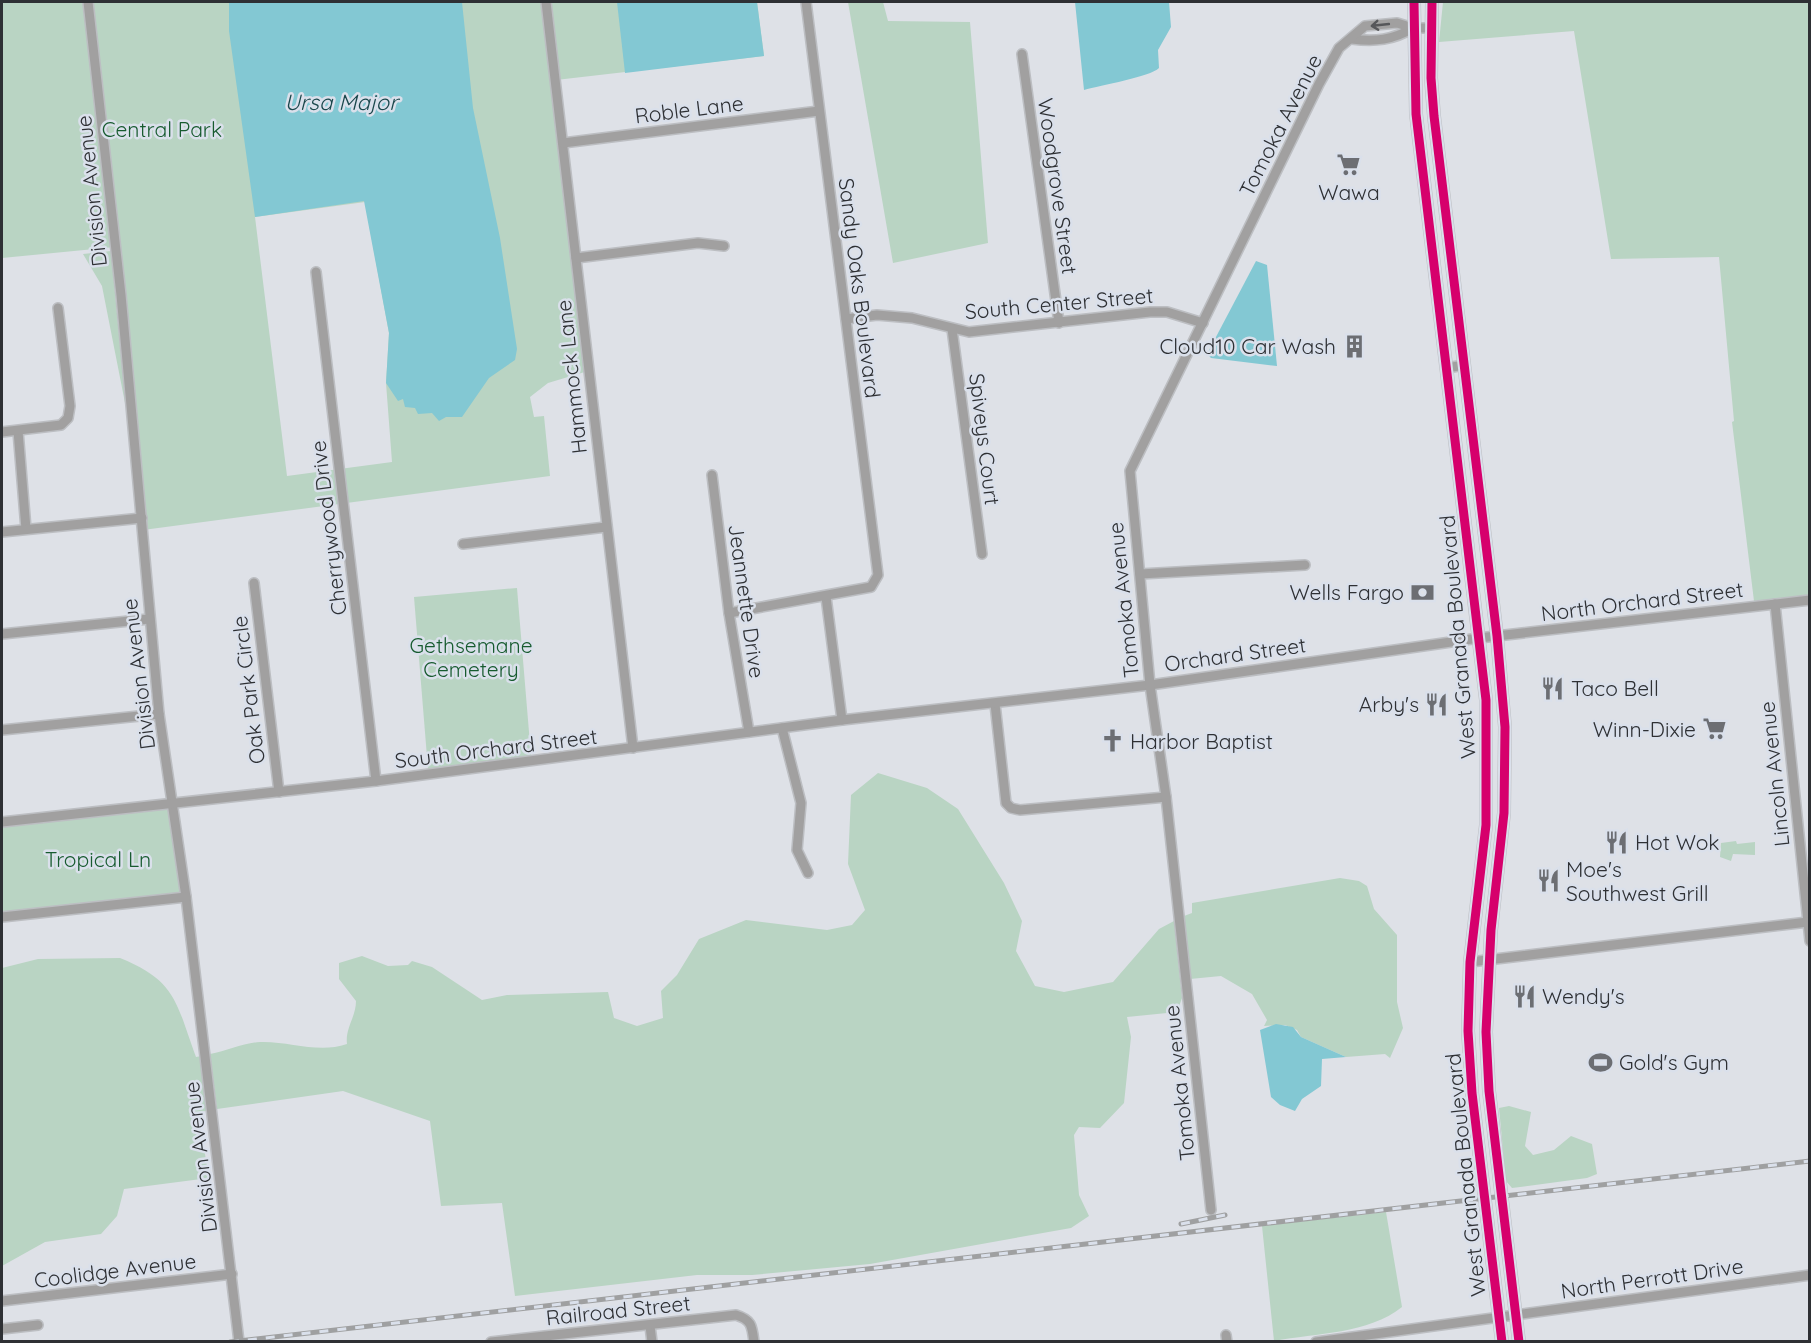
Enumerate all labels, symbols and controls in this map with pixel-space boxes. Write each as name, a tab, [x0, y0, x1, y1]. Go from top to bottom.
one-way arrow	[1371, 20, 1391, 31]
street label: Tomoka Avenue	[1233, 50, 1327, 200]
water label: Ursa Major	[284, 88, 400, 116]
street label: Roble Lane	[633, 89, 745, 129]
street label: Woodgrove Street	[1033, 96, 1083, 276]
street label: Division Avenue	[70, 114, 112, 268]
park label: Central Park	[102, 116, 222, 142]
supermarket icon: Wawa	[1336, 151, 1362, 177]
street label: Sandy Oaks Boulevard	[834, 177, 886, 399]
place label: Wawa	[1318, 179, 1380, 205]
street label: South Center Street	[964, 282, 1154, 324]
street label: Hammock Lane	[550, 299, 592, 455]
place label: Cloud10 Car Wash	[1159, 333, 1336, 359]
building icon: Cloud10 Car Wash	[1341, 333, 1367, 359]
street label: Spiveys Court	[964, 372, 1006, 506]
street label: Cherrywood Drive	[304, 439, 352, 617]
street label: West Granada Boulevard	[1433, 514, 1481, 760]
street label: Tomoka Avenue	[1102, 521, 1144, 679]
street label: Jeannette Drive	[723, 522, 771, 680]
street label: North Orchard Street	[1539, 576, 1745, 626]
place label: Wells Fargo	[1290, 579, 1404, 605]
bank icon: Wells Fargo	[1409, 579, 1435, 605]
street label: Division Avenue	[116, 597, 160, 751]
street label: Oak Park Circle	[226, 614, 270, 766]
street label: Orchard Street	[1163, 631, 1307, 677]
park label: Gethsemane Cemetery	[409, 632, 533, 682]
restaurant icon: Taco Bell	[1540, 675, 1566, 701]
place label: Taco Bell	[1571, 675, 1659, 701]
place label: Arby's	[1359, 691, 1419, 717]
restaurant icon: Arby's	[1424, 691, 1450, 717]
street label: Lincoln Avenue	[1753, 700, 1795, 848]
place label: Winn-Dixie	[1593, 716, 1696, 742]
supermarket icon: Winn-Dixie	[1701, 716, 1727, 742]
street label: South Orchard Street	[393, 723, 599, 773]
church icon: Harbor Baptist	[1099, 728, 1125, 754]
place label: Harbor Baptist	[1130, 728, 1273, 754]
restaurant icon: Hot Wok	[1604, 829, 1630, 855]
place label: Hot Wok	[1635, 829, 1720, 855]
park label: Tropical Ln	[45, 846, 151, 872]
place label: Moe's Southwest Grill	[1566, 856, 1709, 906]
restaurant icon: Moe's Southwest Grill	[1535, 868, 1561, 894]
restaurant icon: Wendy's	[1511, 983, 1537, 1009]
place label: Wendy's	[1542, 983, 1625, 1009]
street label: Tomoka Avenue	[1158, 1004, 1200, 1162]
sports icon: Gold's Gym	[1588, 1049, 1614, 1075]
place label: Gold's Gym	[1619, 1049, 1729, 1075]
street label: West Granada Boulevard	[1439, 1052, 1491, 1298]
street label: Division Avenue	[178, 1080, 222, 1234]
street label: Coolidge Avenue	[32, 1247, 198, 1293]
street label: North Perrott Drive	[1559, 1252, 1745, 1304]
street label: Railroad Street	[544, 1289, 692, 1331]

